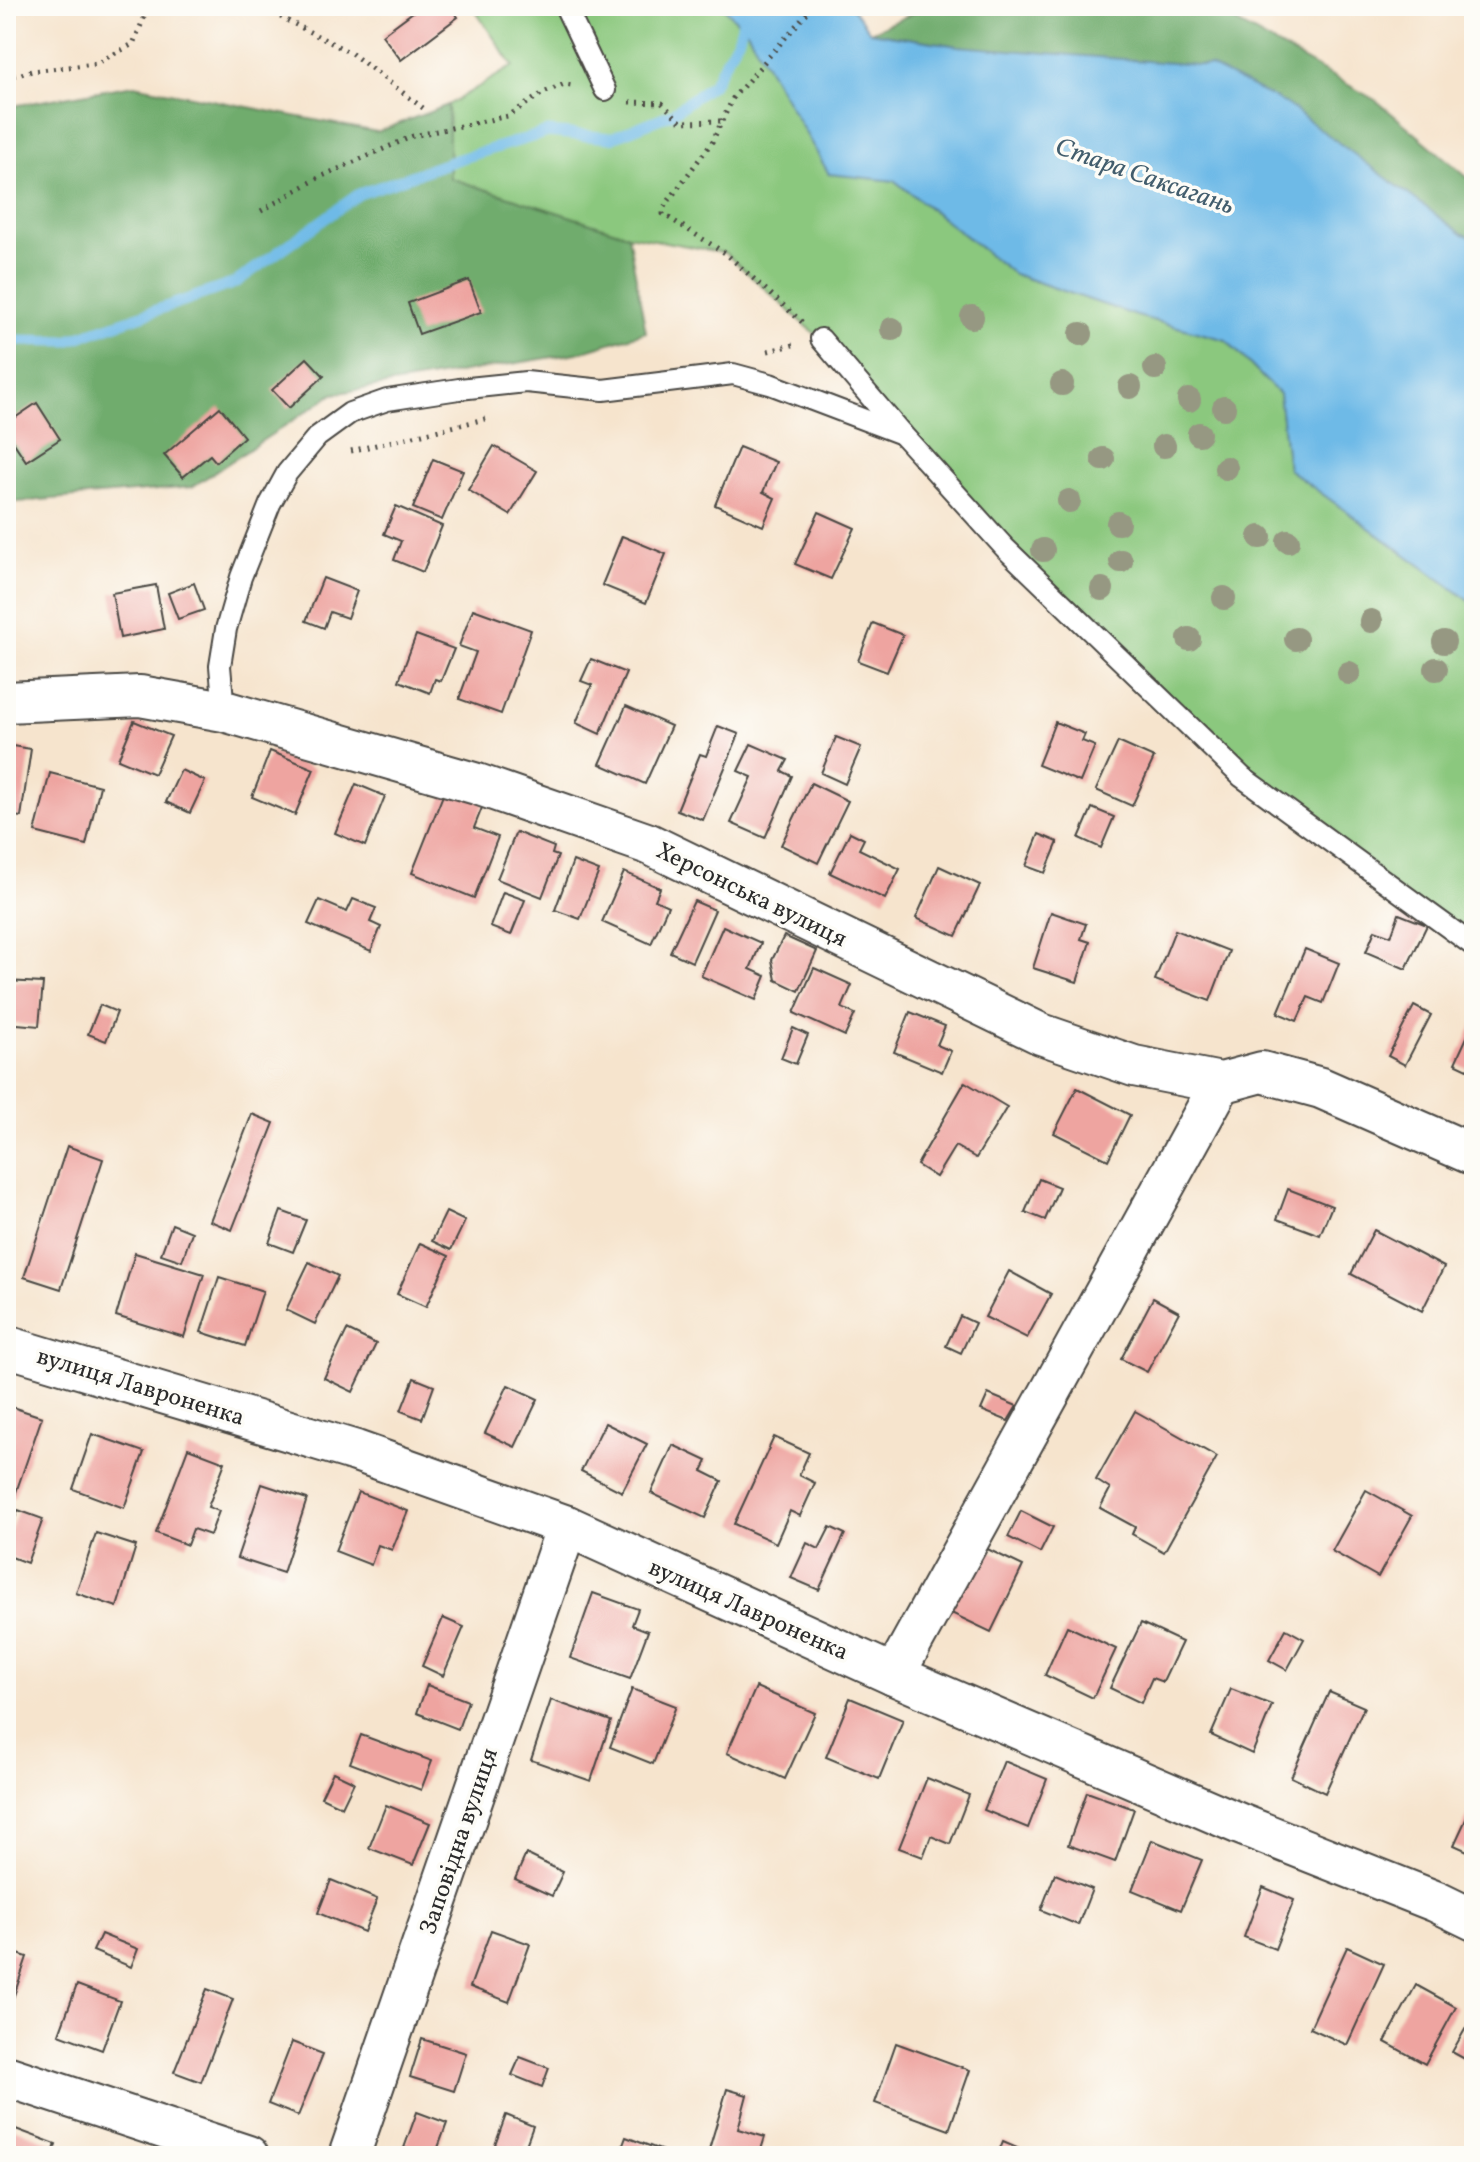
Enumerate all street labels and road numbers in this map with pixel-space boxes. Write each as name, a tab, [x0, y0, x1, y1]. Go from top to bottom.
street label: Херсонська вулиця	[650, 835, 852, 957]
street label: вулиця Лавроненка	[32, 1340, 248, 1436]
street label: вулиця Лавроненка	[643, 1551, 854, 1670]
street label: Заповідна вулиця	[412, 1744, 508, 1940]

